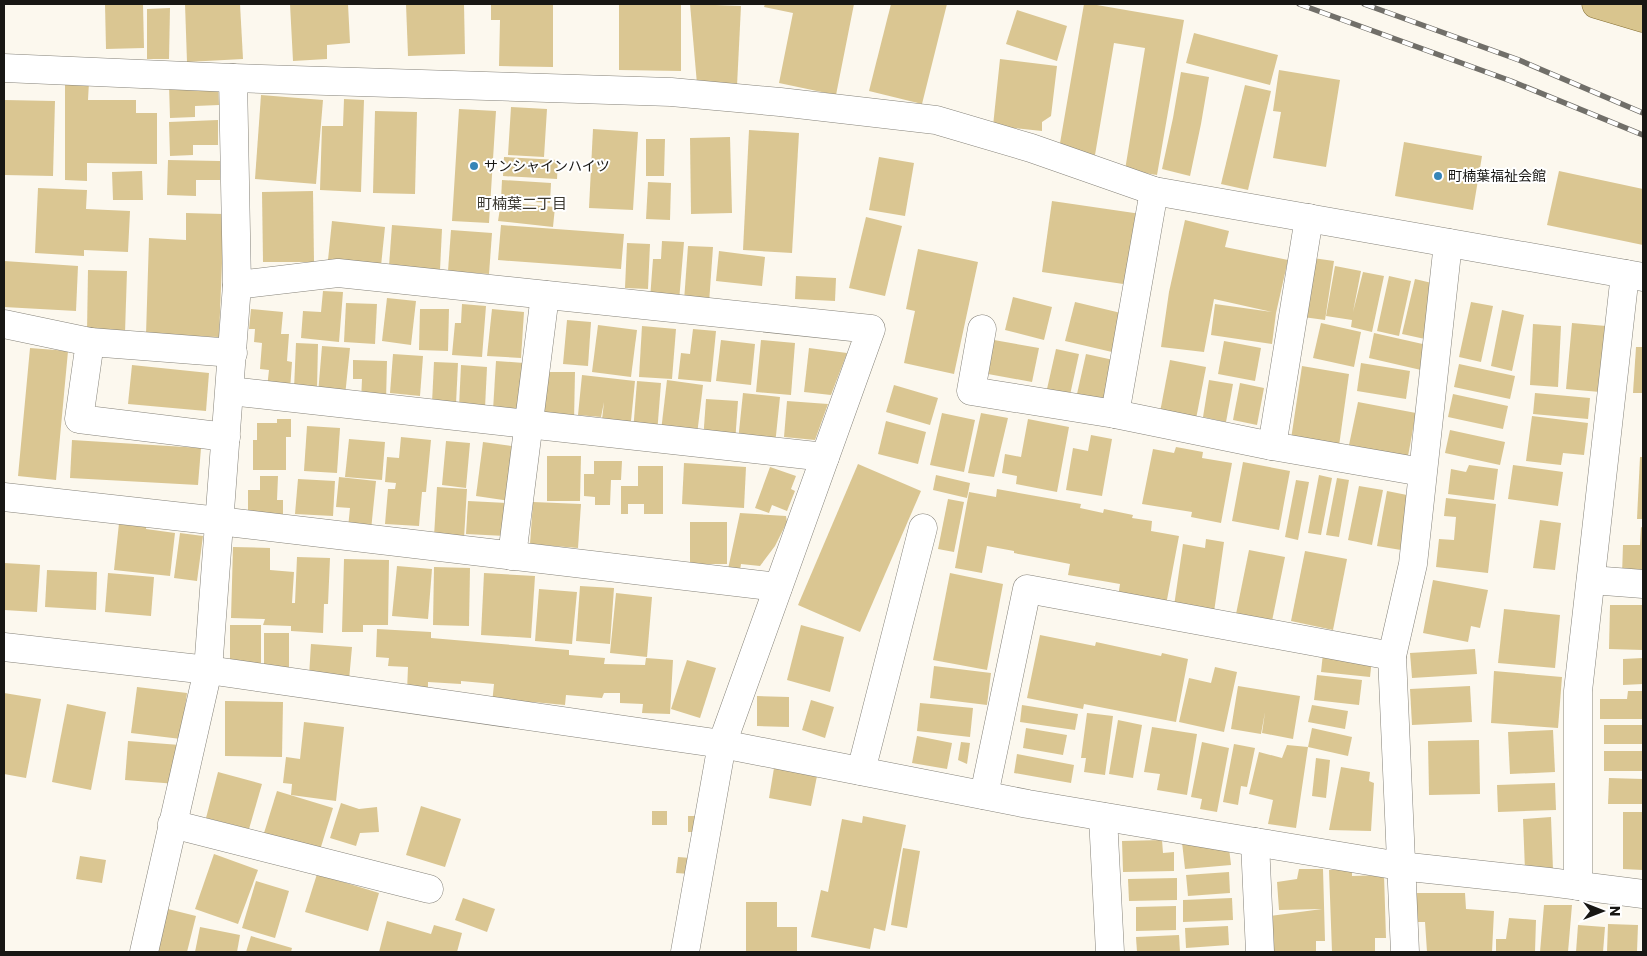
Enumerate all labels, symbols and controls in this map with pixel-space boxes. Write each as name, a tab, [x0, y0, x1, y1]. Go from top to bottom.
place label: サンシャインハイツ	[484, 156, 610, 176]
marker: サンシャインハイツ	[468, 160, 480, 172]
place label: 町楠葉福祉会館	[1448, 166, 1546, 186]
marker: 町楠葉福祉会館	[1432, 170, 1444, 182]
district label: 町楠葉二丁目	[477, 193, 567, 214]
north arrow	[1577, 886, 1627, 936]
text: N	[1605, 906, 1625, 916]

